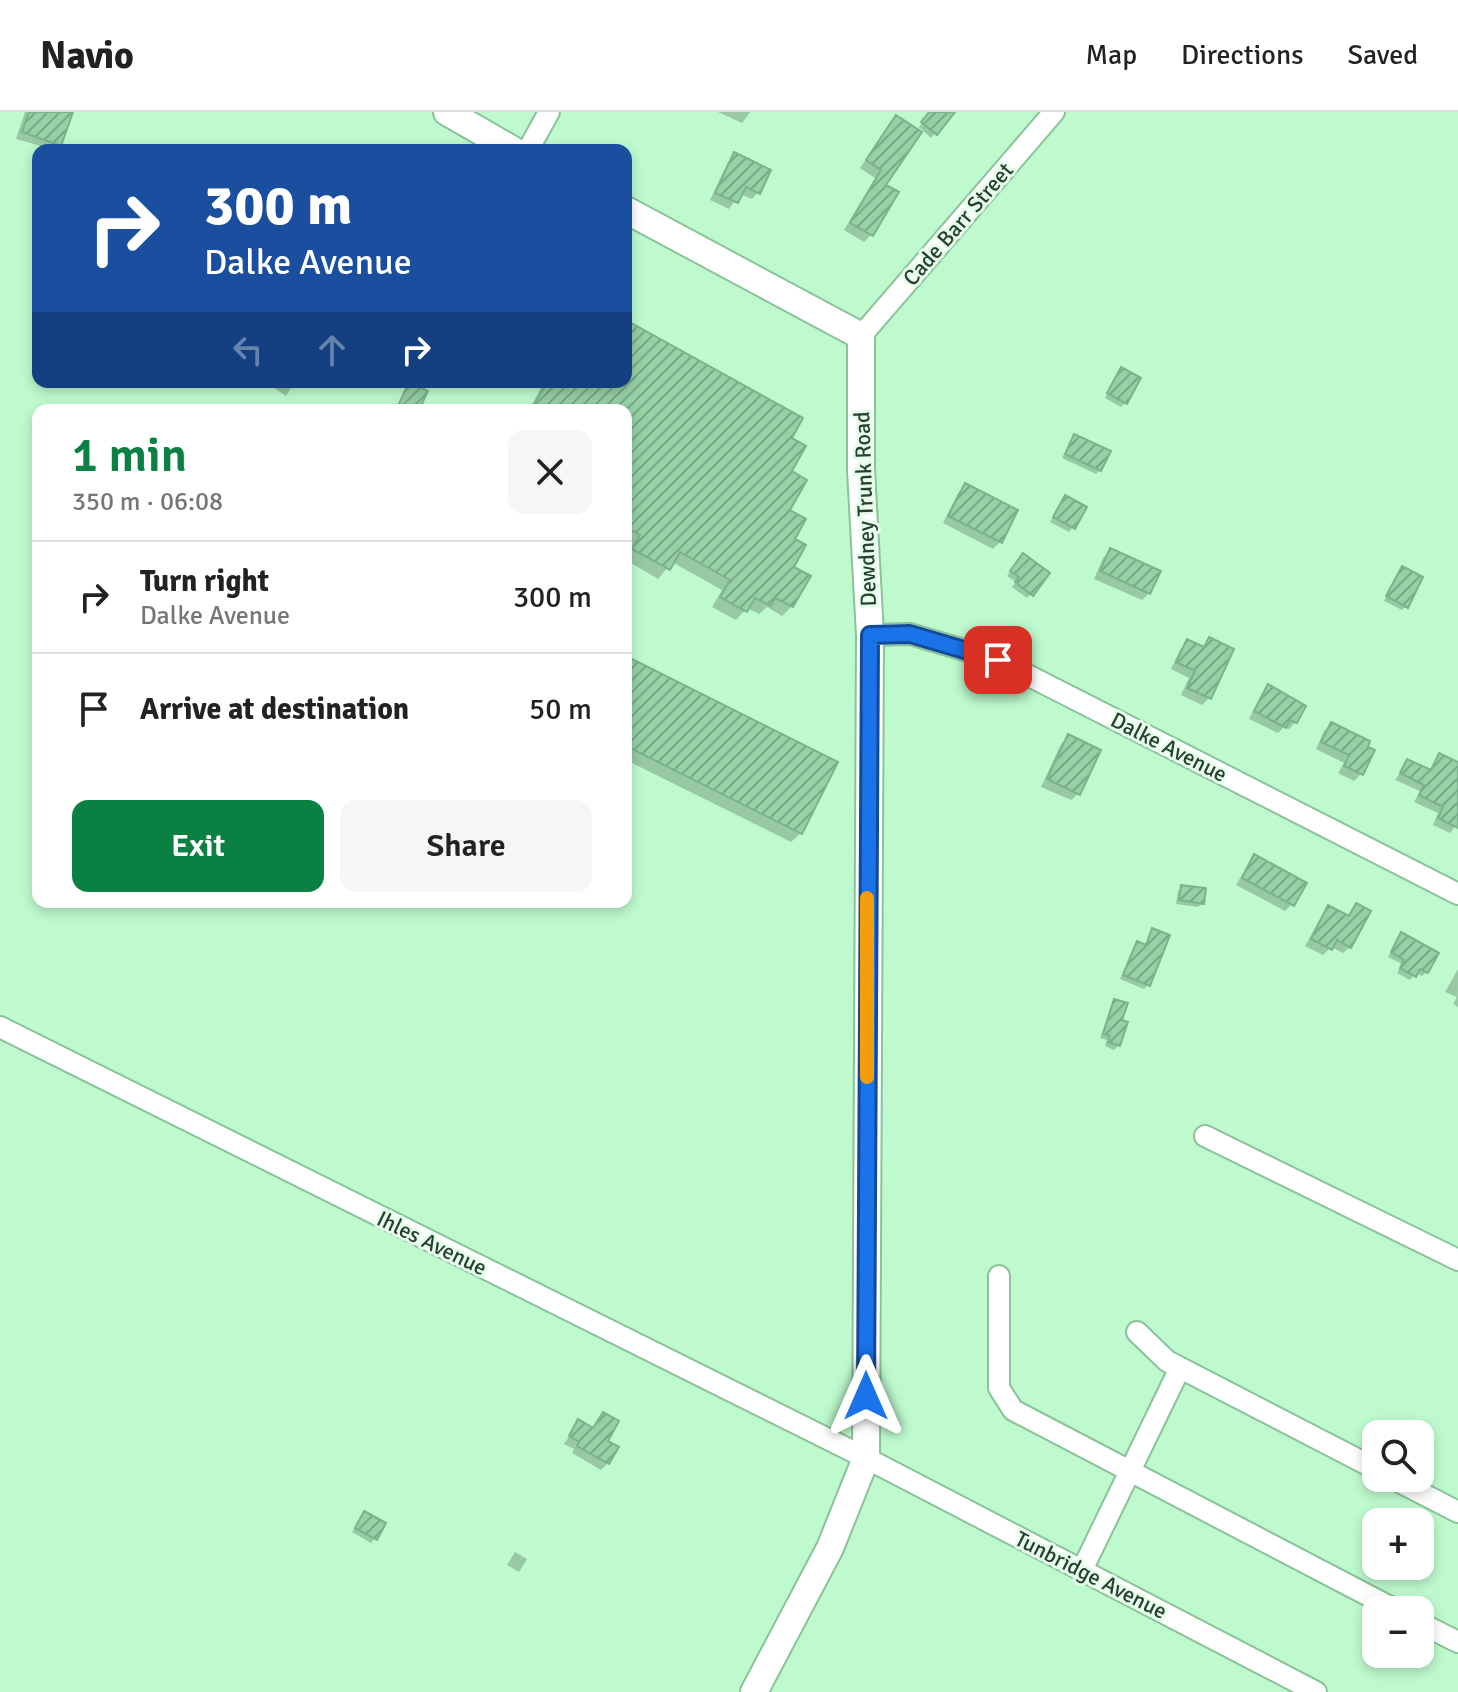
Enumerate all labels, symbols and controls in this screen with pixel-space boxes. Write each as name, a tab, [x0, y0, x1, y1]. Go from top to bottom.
text: Navio	[40, 32, 134, 79]
text: Map	[1085, 38, 1137, 72]
text: Directions	[1181, 38, 1303, 72]
text: Saved	[1347, 38, 1418, 72]
street label: Cade Barr Street	[897, 157, 1019, 291]
text: 300 m	[204, 171, 352, 240]
icon: right	[72, 176, 176, 280]
text: Dalke Avenue	[204, 240, 412, 285]
icon: left	[226, 328, 270, 372]
icon: ahead	[310, 328, 354, 372]
icon: right	[394, 328, 438, 372]
street label: Dewdney Trunk Road	[848, 411, 882, 607]
text: 1 min	[72, 426, 187, 485]
button: close	[508, 430, 592, 514]
text: 350 m · 06:08	[72, 486, 223, 518]
text: Turn right	[140, 563, 269, 600]
icon: right	[72, 575, 116, 619]
text: 300 m	[513, 579, 592, 616]
text: Dalke Avenue	[140, 600, 290, 632]
pin	[964, 626, 1032, 694]
icon: arrive	[976, 638, 1020, 682]
icon: arrive	[72, 687, 116, 731]
text: Arrive at destination	[140, 691, 409, 728]
text: 50 m	[529, 691, 592, 728]
street label: Dalke Avenue	[1106, 706, 1232, 788]
button: Exit	[72, 800, 324, 892]
button: Share	[340, 800, 592, 892]
street label: Ihles Avenue	[373, 1205, 491, 1281]
position arrow	[824, 1354, 908, 1438]
map controls	[1362, 1420, 1434, 1668]
button: search	[1362, 1420, 1434, 1492]
button: +	[1362, 1508, 1434, 1580]
street label: Tunbridge Avenue	[1010, 1525, 1172, 1625]
button: −	[1362, 1596, 1434, 1668]

